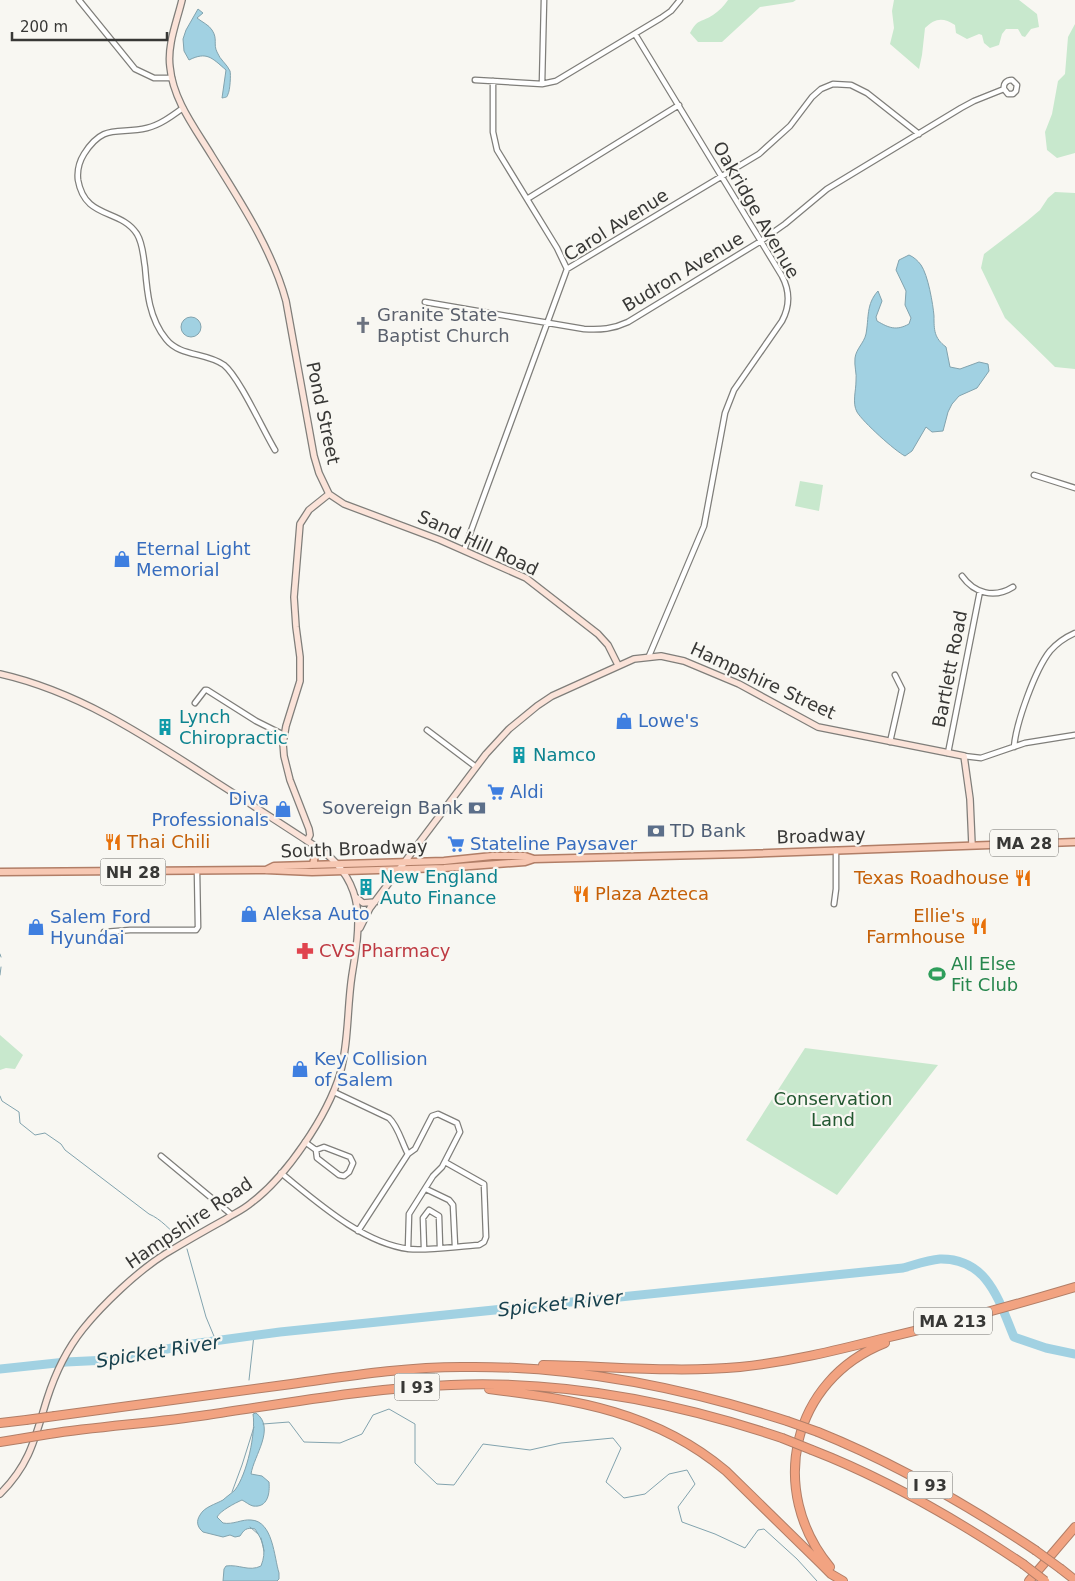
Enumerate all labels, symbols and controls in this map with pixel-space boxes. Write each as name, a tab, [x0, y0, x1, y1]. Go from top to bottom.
scale bar	[12, 10, 168, 42]
text: 200 m	[20, 18, 68, 36]
street label: Oakridge Avenue	[709, 138, 804, 282]
street label: Carol Avenue	[560, 184, 672, 265]
street label: Budron Avenue	[619, 227, 747, 316]
place label: Granite State Baptist Church	[377, 304, 510, 346]
church icon: Granite State Baptist Church	[353, 315, 373, 335]
street label: Pond Street	[302, 360, 345, 466]
street label: Sand Hill Road	[415, 505, 542, 580]
place label: Eternal Light Memorial	[136, 538, 251, 580]
shop icon: Eternal Light Memorial	[112, 549, 132, 569]
street label: Bartlett Road	[928, 609, 971, 729]
street label: Hampshire Street	[687, 638, 839, 723]
place label: Lynch Chiropractic	[179, 706, 288, 748]
place label: Lowe's	[638, 710, 699, 731]
shop icon: Lowe's	[614, 711, 634, 731]
building icon: Lynch Chiropractic	[155, 717, 175, 737]
place label: Namco	[533, 744, 596, 765]
building icon: Namco	[509, 745, 529, 765]
place label: Aldi	[510, 781, 544, 802]
supermarket icon: Aldi	[486, 782, 506, 802]
place label: Diva Professionals	[151, 788, 269, 830]
place label: Sovereign Bank	[322, 797, 464, 818]
bank icon: Sovereign Bank	[467, 798, 487, 818]
shop icon: Diva Professionals	[273, 799, 293, 819]
place label: TD Bank	[669, 820, 746, 841]
bank icon: TD Bank	[646, 821, 666, 841]
street label: Broadway	[776, 823, 866, 848]
road number: MA 28	[990, 830, 1058, 856]
place label: Thai Chili	[126, 831, 210, 852]
restaurant icon: Thai Chili	[103, 832, 123, 852]
place label: Stateline Paysaver	[470, 833, 638, 854]
supermarket icon: Stateline Paysaver	[446, 834, 466, 854]
street label: South Broadway	[280, 835, 428, 862]
road number: NH 28	[100, 859, 166, 886]
place label: New England Auto Finance	[380, 866, 498, 908]
place label: Texas Roadhouse	[853, 867, 1009, 888]
restaurant icon: Texas Roadhouse	[1013, 868, 1033, 888]
building icon: New England Auto Finance	[356, 877, 376, 897]
place label: Plaza Azteca	[595, 883, 709, 904]
restaurant icon: Plaza Azteca	[571, 884, 591, 904]
place label: Aleksa Auto	[263, 903, 370, 924]
shop icon: Aleksa Auto	[239, 904, 259, 924]
place label: Ellie's Farmhouse	[866, 905, 965, 947]
place label: Salem Ford Hyundai	[50, 906, 151, 948]
restaurant icon: Ellie's Farmhouse	[969, 916, 989, 936]
shop icon: Salem Ford Hyundai	[26, 917, 46, 937]
place label: CVS Pharmacy	[319, 940, 451, 961]
pharmacy icon: CVS Pharmacy	[295, 941, 315, 961]
place label: All Else Fit Club	[951, 953, 1018, 995]
sports icon: All Else Fit Club	[927, 964, 947, 984]
place label: Key Collision of Salem	[314, 1048, 428, 1090]
shop icon: Key Collision of Salem	[290, 1059, 310, 1079]
park label: Conservation Land	[773, 1088, 893, 1130]
street label: Hampshire Road	[121, 1172, 256, 1273]
water label: Spicket River	[497, 1285, 625, 1320]
road number: MA 213	[914, 1308, 992, 1334]
water label: Spicket River	[94, 1330, 223, 1372]
road number: I 93	[394, 1374, 440, 1400]
road number: I 93	[908, 1472, 952, 1498]

